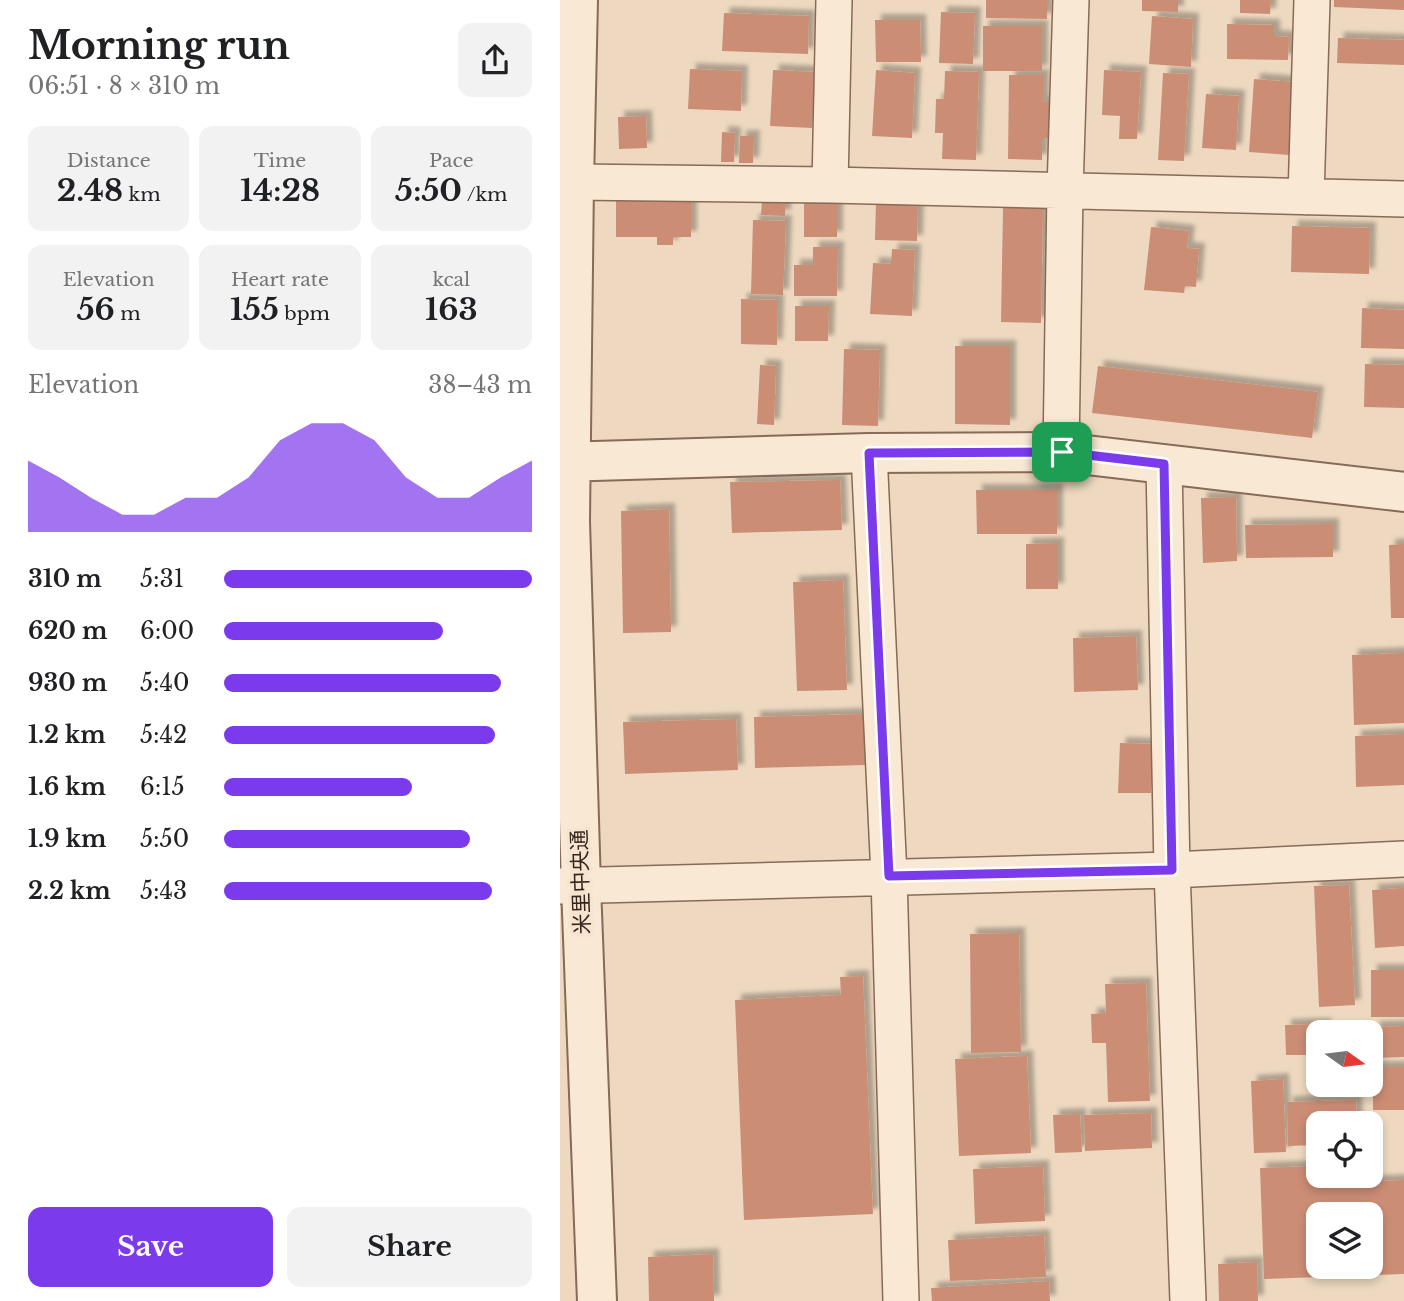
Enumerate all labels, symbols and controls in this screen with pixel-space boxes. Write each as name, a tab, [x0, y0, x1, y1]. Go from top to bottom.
text: Morning run	[28, 22, 290, 69]
button: share	[458, 23, 532, 97]
text: 06:51 · 8 × 310 m	[28, 72, 220, 100]
text: Distance	[67, 149, 151, 172]
text: Time	[254, 149, 306, 172]
text: Pace	[429, 149, 474, 172]
text: 2.48	[57, 172, 123, 209]
text: 14:28	[240, 172, 320, 209]
text: 5:50	[395, 172, 462, 209]
text: km	[123, 183, 161, 206]
text: /km	[462, 183, 508, 206]
text: Elevation	[63, 268, 155, 291]
text: Heart rate	[231, 268, 329, 291]
text: kcal	[432, 268, 470, 291]
text: 56	[77, 291, 115, 328]
text: 155	[230, 291, 279, 328]
text: 163	[425, 291, 478, 328]
text: m	[115, 302, 141, 325]
text: bpm	[279, 302, 330, 325]
text: Elevation	[28, 371, 139, 399]
text: 38–43 m	[428, 371, 532, 399]
pin	[1032, 422, 1092, 482]
icon: arrive	[1043, 433, 1081, 471]
text: 310 m	[28, 565, 102, 593]
text: 5:31	[140, 565, 184, 593]
text: 620 m	[28, 617, 107, 645]
text: 6:00	[140, 617, 194, 645]
text: 930 m	[28, 669, 107, 697]
text: 5:40	[140, 669, 190, 697]
text: 1.2 km	[28, 721, 106, 749]
text: 5:42	[140, 721, 187, 749]
text: 1.6 km	[28, 773, 106, 801]
text: 6:15	[140, 773, 185, 801]
text: 1.9 km	[28, 825, 106, 853]
text: 5:50	[140, 825, 189, 853]
street label: 米里中央通	[566, 829, 596, 935]
text: 2.2 km	[28, 877, 111, 905]
text: 5:43	[140, 877, 187, 905]
north arrow	[1306, 1020, 1382, 1097]
map controls	[1306, 1020, 1383, 1279]
button: locate	[1306, 1111, 1383, 1188]
button: layers	[1306, 1202, 1383, 1279]
button: Save	[28, 1207, 273, 1287]
button: Share	[287, 1207, 532, 1287]

